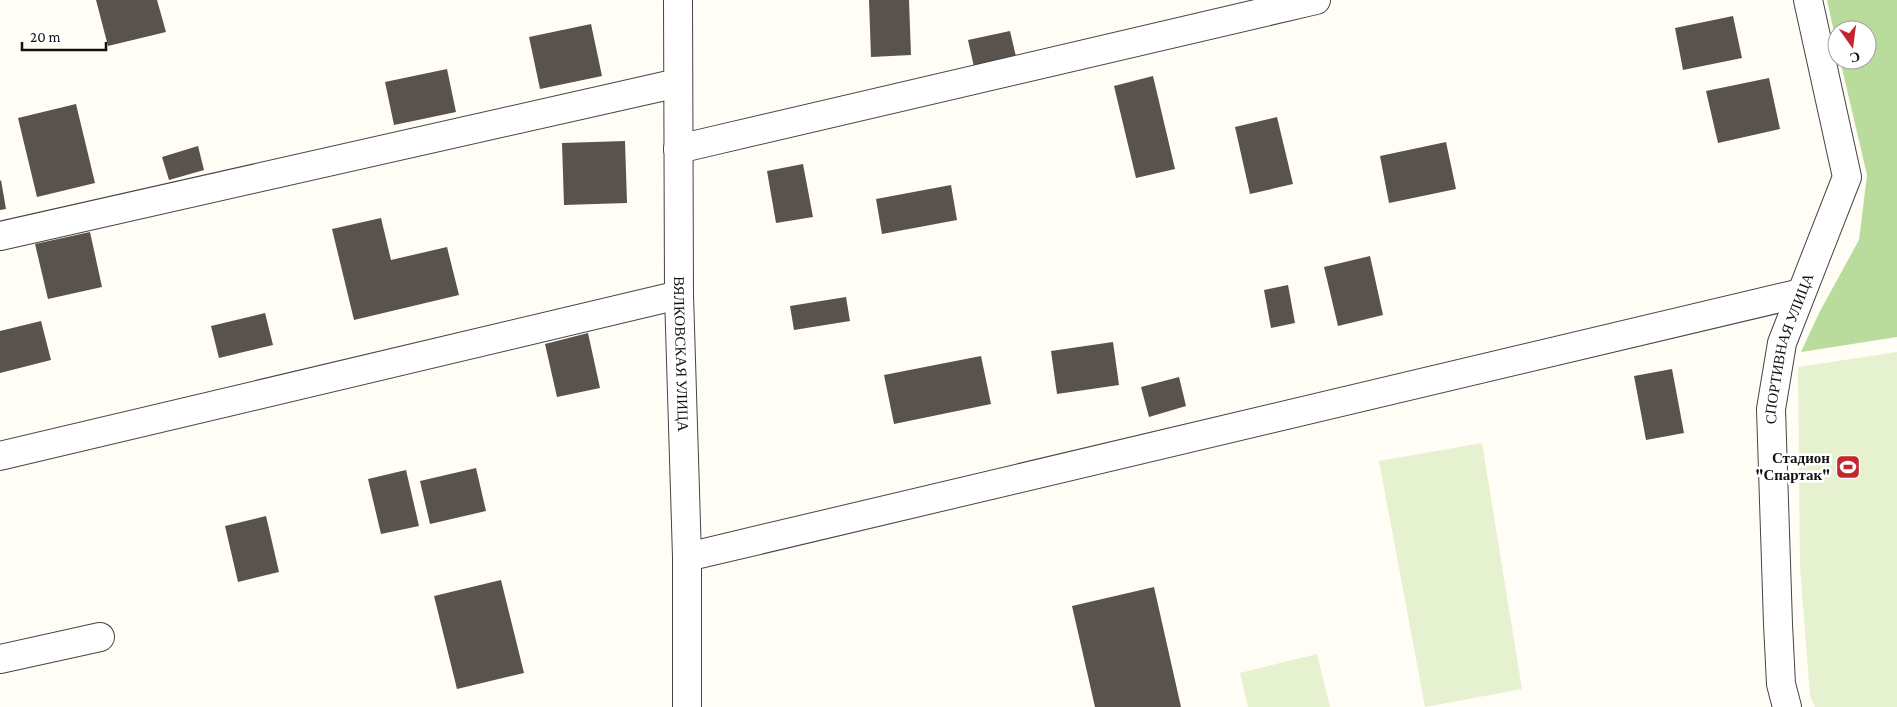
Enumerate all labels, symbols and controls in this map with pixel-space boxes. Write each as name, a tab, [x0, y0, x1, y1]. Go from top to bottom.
scale bar	[22, 20, 106, 52]
north arrow	[1827, 20, 1877, 70]
text: 20 m	[30, 29, 61, 45]
text: С	[1848, 49, 1862, 67]
street label: СПОРТИВНАЯ УЛИЦА	[1762, 271, 1817, 424]
street label: ВЯЛКОВСКАЯ УЛИЦА	[671, 276, 691, 432]
place label: Стадион "Спартак"	[1756, 450, 1830, 483]
sports icon: Стадион "Спартак"	[1835, 454, 1861, 480]

